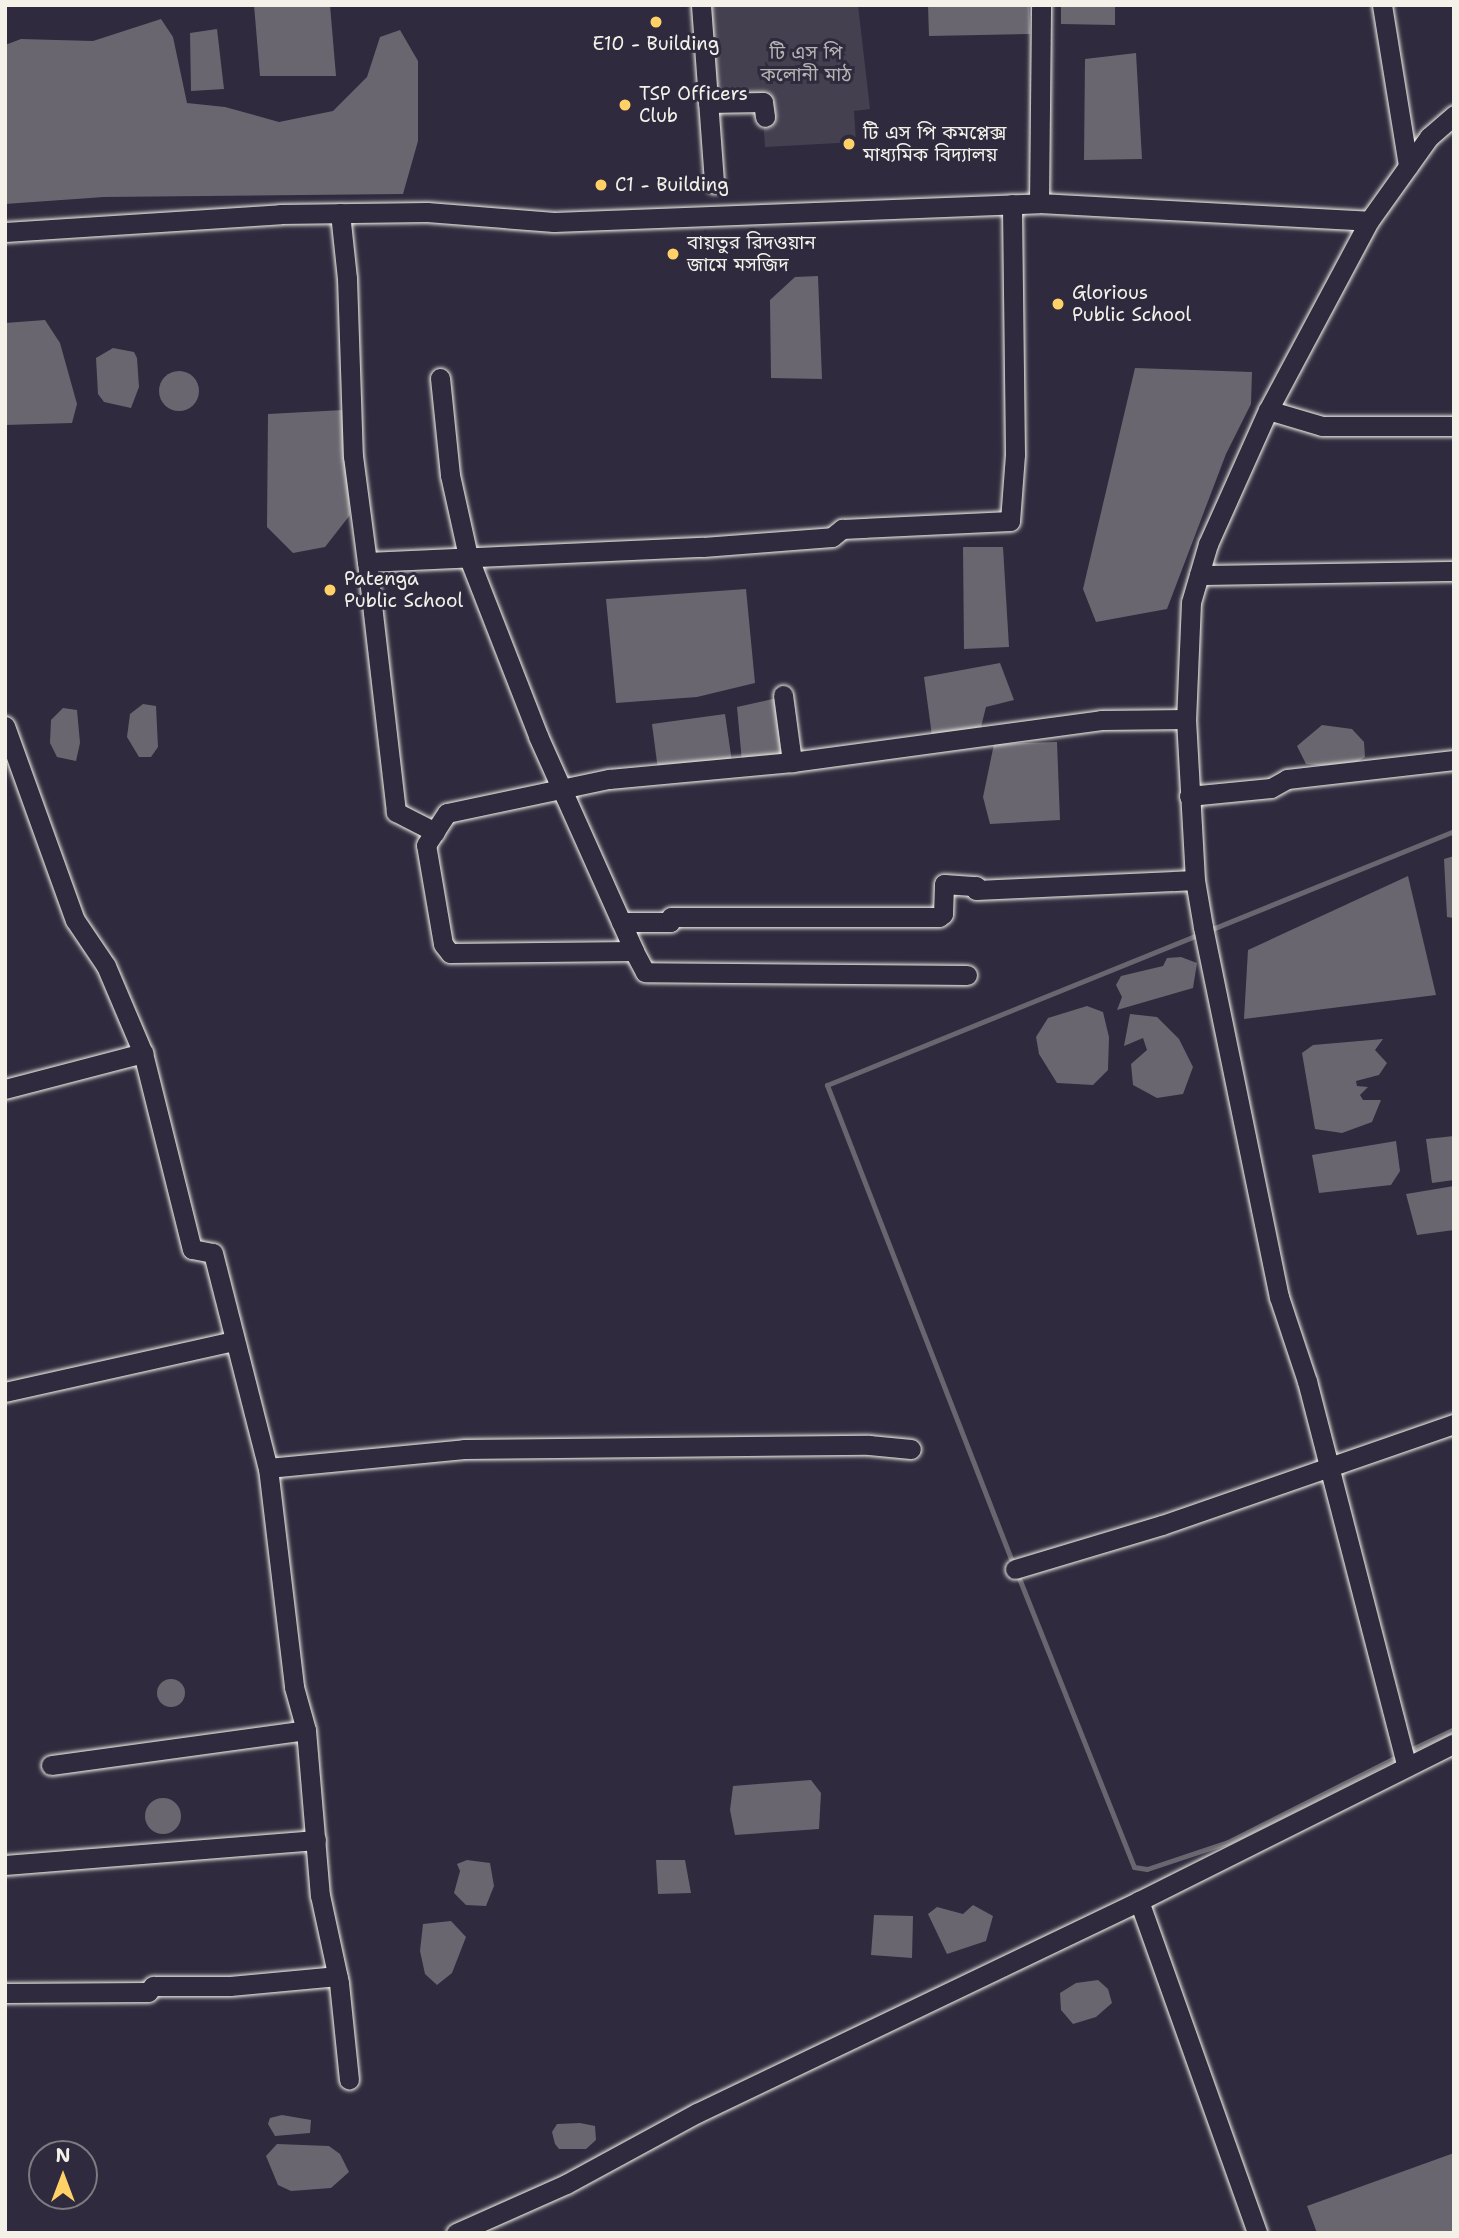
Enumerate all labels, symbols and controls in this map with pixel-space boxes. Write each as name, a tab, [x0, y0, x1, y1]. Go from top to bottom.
marker: E10 - Building	[648, 14, 664, 30]
place label: E10 - Building	[593, 33, 719, 55]
park label: টি এস পি কলোনী মাঠ	[760, 42, 852, 86]
place label: TSP Officers Club	[639, 83, 748, 127]
marker: TSP Officers Club	[617, 97, 633, 113]
place label: টি এস পি কমপ্লেক্স মাধ্যমিক বিদ্যালয়	[863, 122, 1006, 166]
marker: টি এস পি কমপ্লেক্স মাধ্যমিক বিদ্যালয়	[841, 136, 857, 152]
place label: C1 - Building	[615, 174, 729, 196]
marker: C1 - Building	[593, 177, 609, 193]
place label: বায়তুর রিদওয়ান জামে মসজিদ	[687, 232, 816, 276]
marker: বায়তুর রিদওয়ান জামে মসজিদ	[665, 246, 681, 262]
place label: Glorious Public School	[1072, 282, 1191, 326]
marker: Glorious Public School	[1050, 296, 1066, 312]
place label: Patenga Public School	[344, 568, 463, 612]
marker: Patenga Public School	[322, 582, 338, 598]
north arrow	[28, 2140, 98, 2210]
text: N	[55, 2143, 71, 2168]

